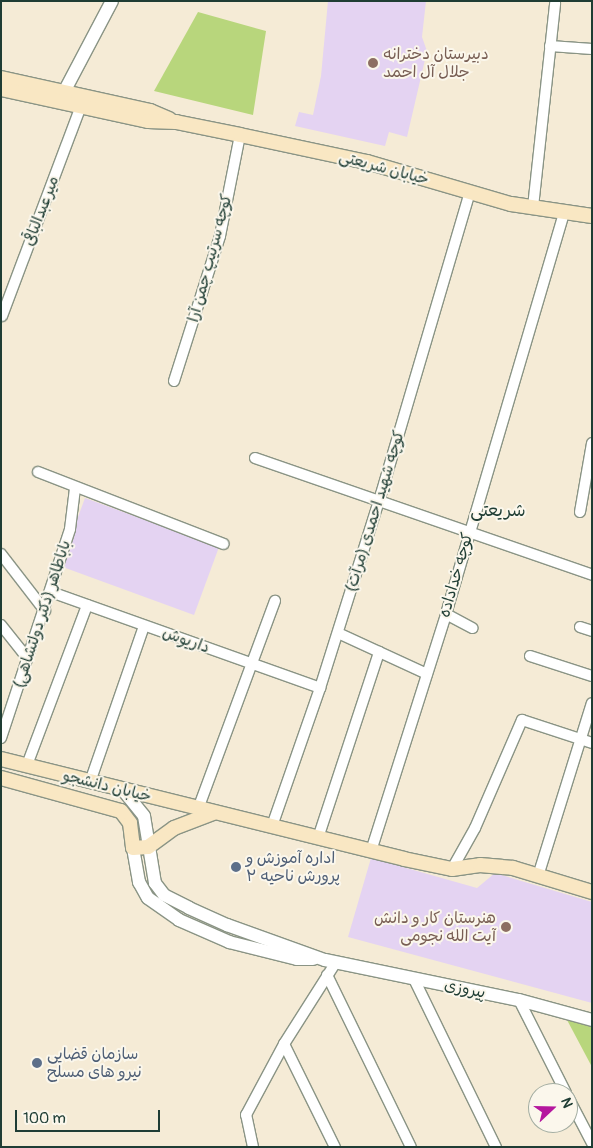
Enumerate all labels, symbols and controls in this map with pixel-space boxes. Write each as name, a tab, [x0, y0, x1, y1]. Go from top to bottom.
place label: دبیرستان دخترانه جلال آل احمد	[383, 44, 489, 82]
marker: دبیرستان دخترانه جلال آل احمد	[367, 57, 379, 69]
street label: خیابان شریعتی	[337, 147, 431, 189]
street label: میرعبدالباقی	[19, 173, 63, 249]
street label: کوچه سرتیپ چمن آرا	[184, 192, 236, 324]
street label: کوچه شهید احمدی (مرآت)	[341, 428, 409, 594]
district label: شریعتی	[470, 500, 526, 522]
street label: کوچه خداداده	[435, 531, 477, 619]
street label: باباطاهر (دکتر دولتشاهی)	[9, 538, 75, 690]
street label: داریوش	[160, 623, 212, 657]
street label: خیابان دانشجو	[61, 766, 153, 806]
place label: اداره آموزش و پرورش ناحیه ۲	[246, 848, 340, 886]
marker: اداره آموزش و پرورش ناحیه ۲	[230, 861, 242, 873]
place label: هنرستان کار و دانش آیت الله نجومی	[374, 908, 496, 946]
marker: هنرستان کار و دانش آیت الله نجومی	[500, 921, 512, 933]
street label: پیروزی	[443, 975, 487, 1003]
place label: سازمان قضایی نیرو های مسلح	[47, 1044, 142, 1082]
marker: سازمان قضایی نیرو های مسلح	[31, 1057, 43, 1069]
north arrow	[528, 1083, 578, 1133]
text: N	[557, 1095, 576, 1110]
scale bar	[18, 1100, 162, 1132]
text: 100 m	[23, 1109, 66, 1128]

